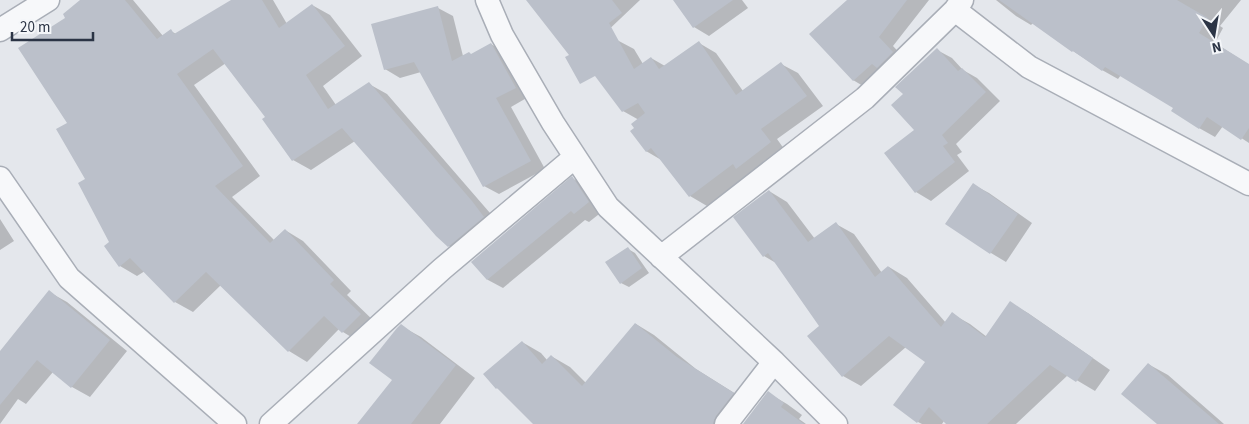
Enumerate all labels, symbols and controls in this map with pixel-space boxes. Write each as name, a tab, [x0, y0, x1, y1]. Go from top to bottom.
scale bar	[12, 10, 94, 42]
north arrow	[1189, 10, 1239, 60]
text: 20 m	[20, 17, 50, 38]
text: N	[1210, 36, 1223, 57]

